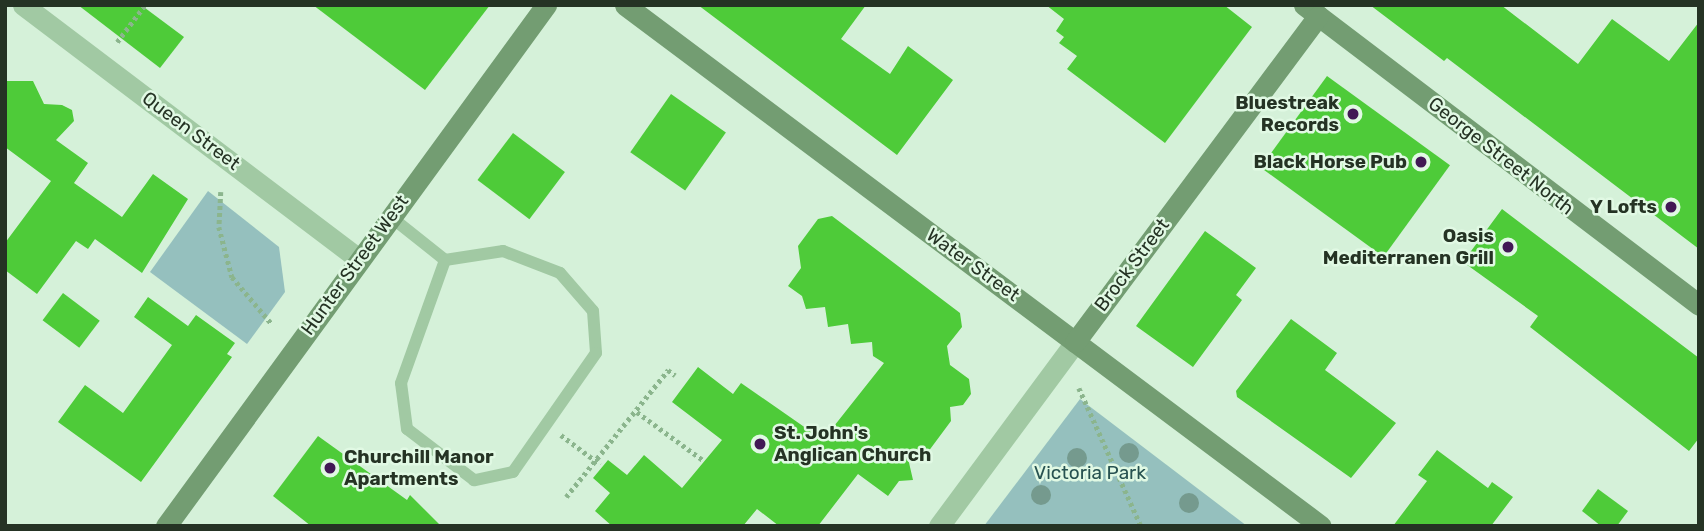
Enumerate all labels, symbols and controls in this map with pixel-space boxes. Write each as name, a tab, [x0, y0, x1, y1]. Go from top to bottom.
street label: Queen Street	[138, 87, 244, 175]
place label: Bluestreak Records	[1235, 92, 1339, 136]
street label: George Street North	[1424, 92, 1578, 220]
marker: Bluestreak Records	[1345, 106, 1361, 122]
place label: Black Horse Pub	[1253, 151, 1407, 173]
marker: Black Horse Pub	[1413, 154, 1429, 170]
street label: Hunter Street West	[296, 190, 414, 340]
place label: Y Lofts	[1589, 196, 1657, 218]
marker: Y Lofts	[1663, 199, 1679, 215]
street label: Brock Street	[1090, 214, 1174, 316]
street label: Water Street	[922, 223, 1024, 307]
place label: Oasis Mediterranen Grill	[1323, 225, 1494, 269]
marker: Oasis Mediterranen Grill	[1500, 239, 1516, 255]
place label: St. John's Anglican Church	[774, 422, 931, 466]
marker: St. John's Anglican Church	[752, 436, 768, 452]
place label: Churchill Manor Apartments	[344, 446, 494, 490]
marker: Churchill Manor Apartments	[322, 460, 338, 476]
park label: Victoria Park	[1034, 462, 1146, 484]

